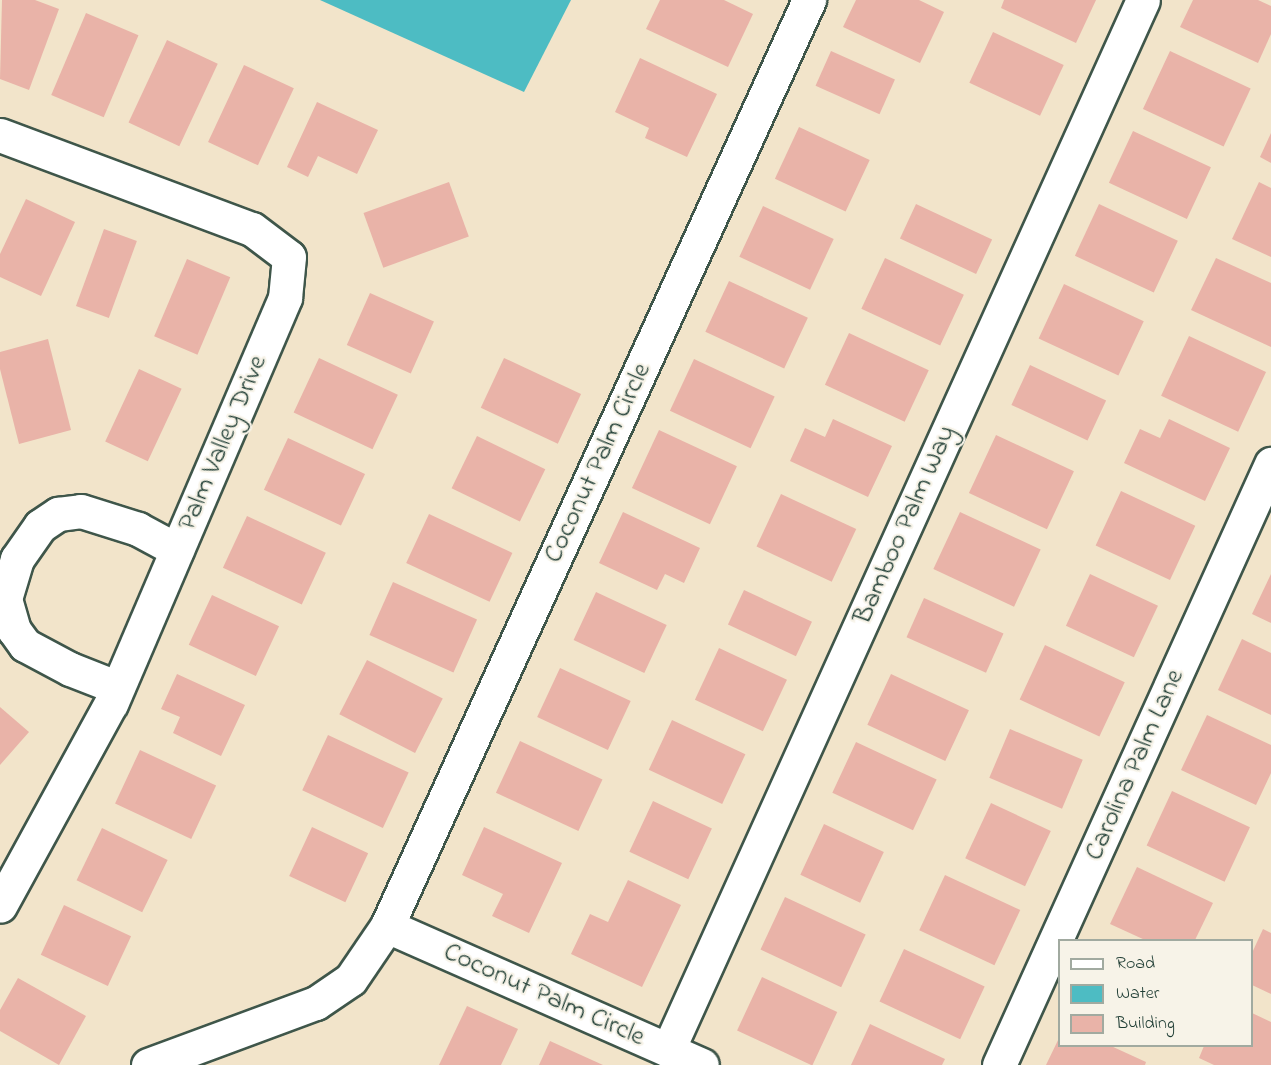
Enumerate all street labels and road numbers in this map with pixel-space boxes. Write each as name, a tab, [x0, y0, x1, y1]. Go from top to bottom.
street label: Palm Valley Drive	[171, 350, 275, 536]
street label: Coconut Palm Circle	[537, 358, 659, 568]
street label: Bamboo Palm Way	[847, 421, 963, 629]
street label: Carolina Palm Lane	[1078, 664, 1192, 866]
street label: Coconut Palm Circle	[438, 936, 650, 1054]

